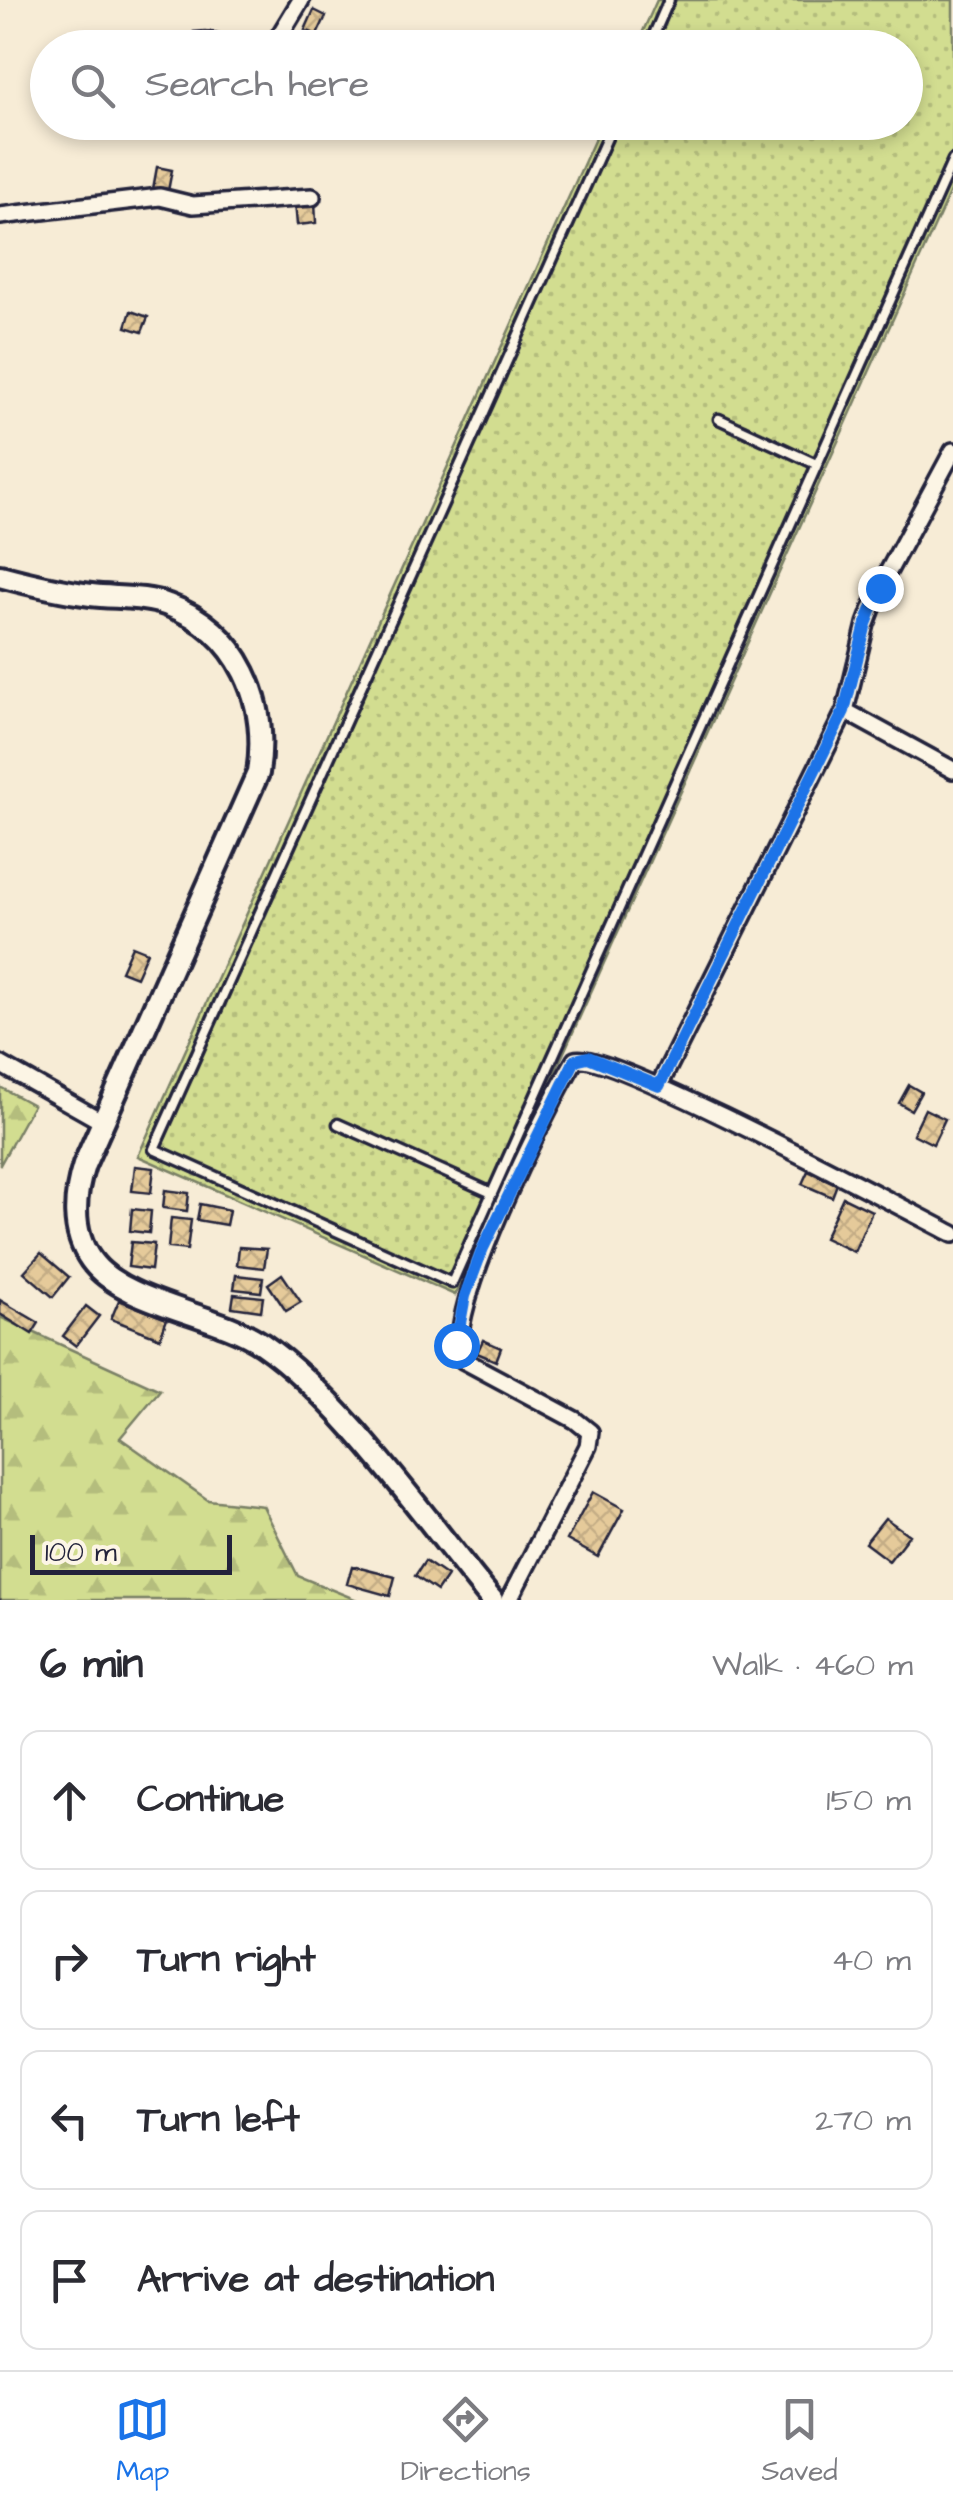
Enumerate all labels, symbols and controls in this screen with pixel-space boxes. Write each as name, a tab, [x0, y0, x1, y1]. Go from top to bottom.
search box	[30, 30, 923, 140]
icon: search	[65, 58, 120, 113]
text: Search here	[145, 59, 369, 111]
route end	[858, 566, 904, 612]
route start	[434, 1323, 480, 1369]
scale bar	[30, 1530, 232, 1574]
text: 100 m	[45, 1533, 117, 1572]
text: 6 min	[40, 1636, 143, 1694]
text: Walk · 460 m	[712, 1643, 913, 1688]
icon: ahead	[42, 1773, 97, 1828]
text: Continue	[137, 1774, 284, 1826]
text: 150 m	[826, 1778, 911, 1823]
icon: right	[42, 1933, 97, 1988]
text: Turn right	[137, 1934, 316, 1986]
text: 40 m	[831, 1938, 911, 1983]
icon: left	[42, 2093, 97, 2148]
text: Turn left	[137, 2094, 300, 2146]
text: 270 m	[815, 2098, 911, 2143]
icon: arrive	[42, 2253, 97, 2308]
text: Arrive at destination	[137, 2254, 494, 2306]
tab: Map	[115, 2392, 170, 2491]
tab: Directions	[401, 2392, 531, 2491]
tab: Saved	[761, 2392, 838, 2491]

